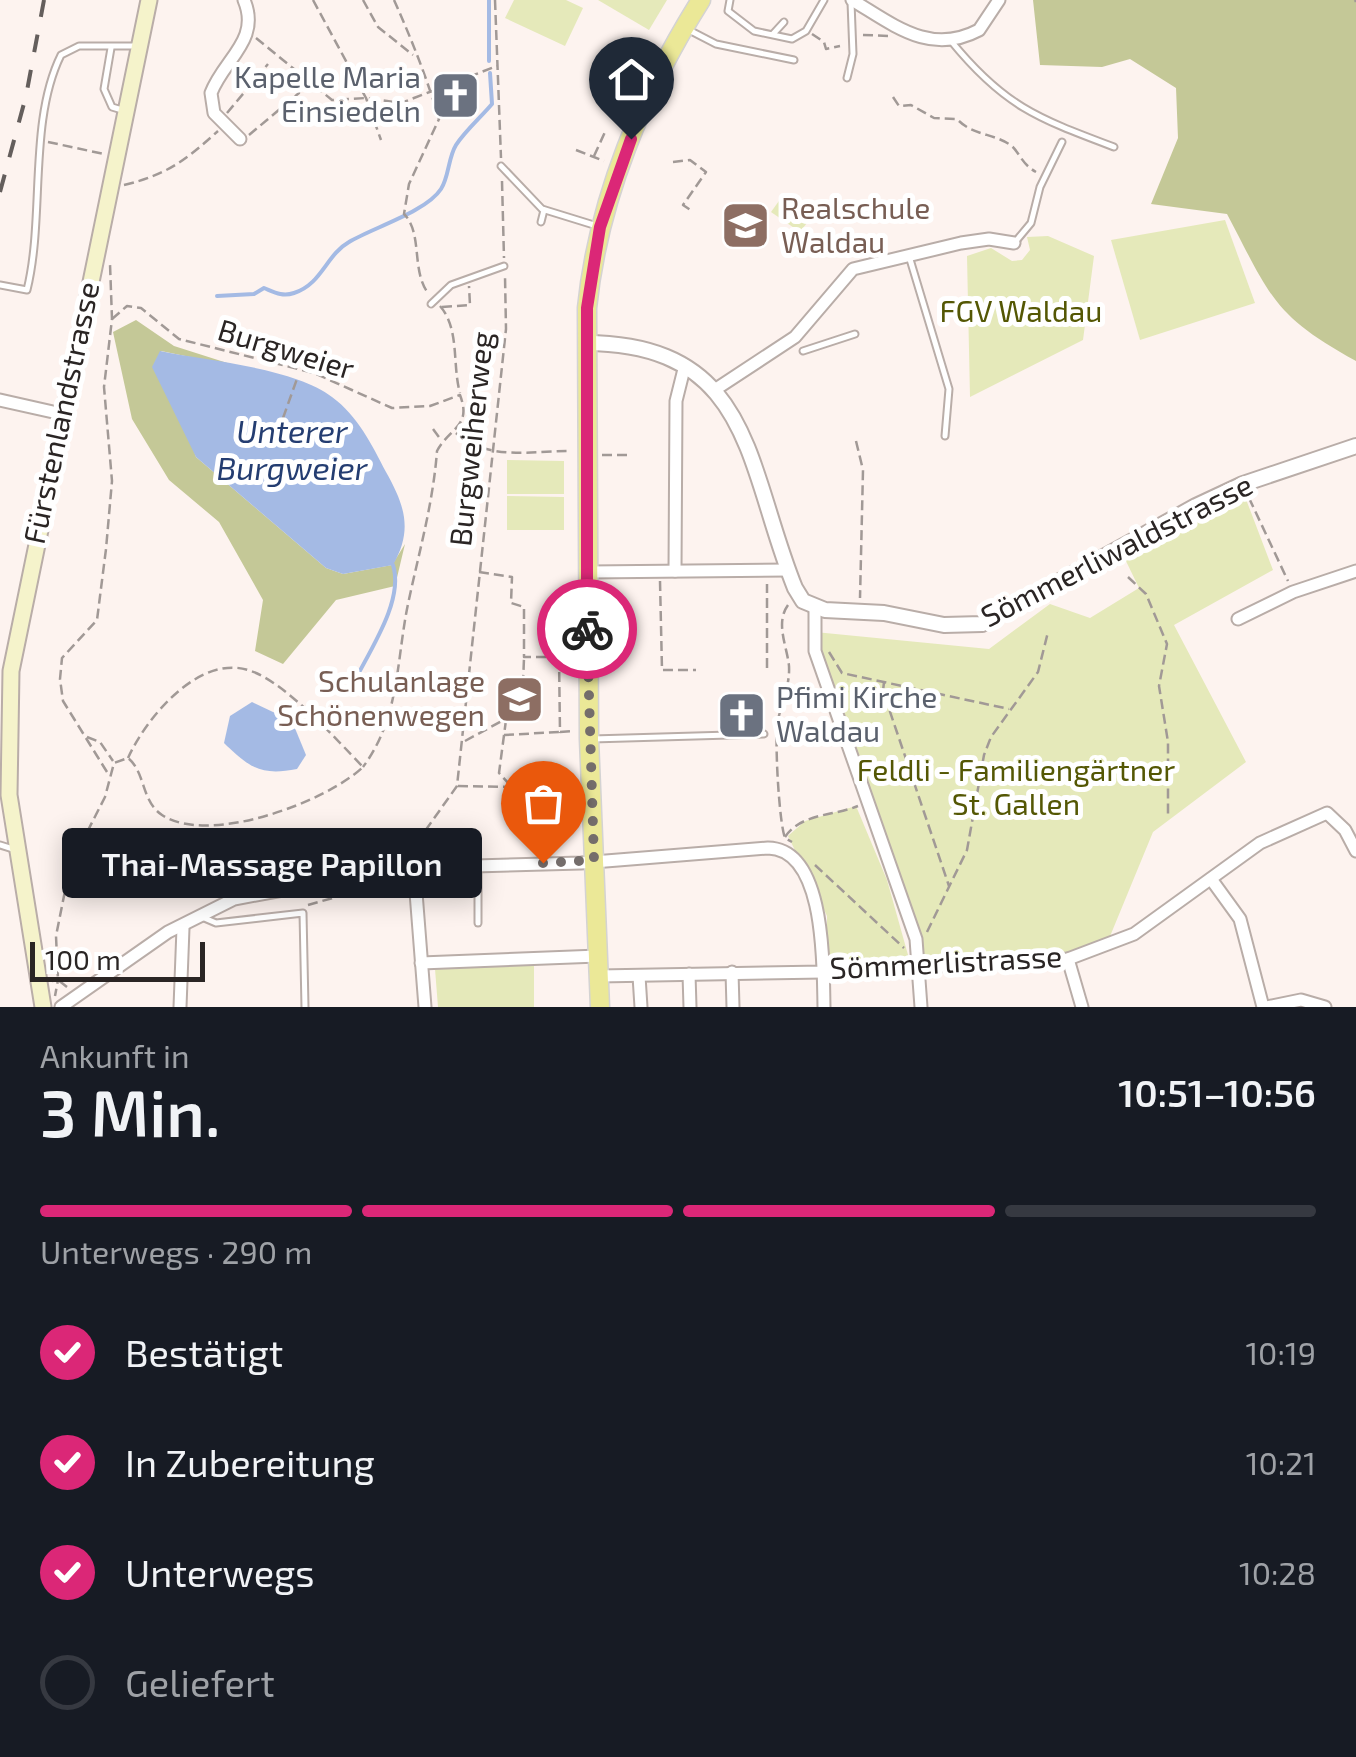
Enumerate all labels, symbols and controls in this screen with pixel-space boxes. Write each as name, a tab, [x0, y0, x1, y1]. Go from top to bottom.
pin	[589, 37, 674, 140]
icon: home	[604, 52, 659, 107]
place label: Kapelle Maria Einsiedeln	[234, 58, 421, 128]
church icon: Kapelle Maria Einsiedeln	[430, 69, 482, 121]
place label: Realschule Waldau	[781, 189, 930, 259]
school or university icon: Realschule Waldau	[720, 200, 772, 252]
street label: Fürstenlandstrasse	[15, 278, 105, 547]
park label: FGV Waldau	[940, 292, 1102, 328]
street label: Burgweier	[214, 310, 359, 386]
street label: Burgweiherweg	[441, 329, 499, 548]
water label: Unterer Burgweier	[217, 411, 369, 487]
street label: Sömmerliwaldstrasse	[974, 465, 1258, 633]
courier	[537, 579, 637, 679]
icon: bike	[560, 602, 615, 657]
place label: Schulanlage Schönenwegen	[277, 662, 485, 732]
school or university icon: Schulanlage Schönenwegen	[494, 673, 546, 725]
place label: Pfimi Kirche Waldau	[776, 678, 937, 748]
church icon: Pfimi Kirche Waldau	[715, 689, 767, 741]
park label: Feldli - Familiengärtner St. Gallen	[857, 751, 1175, 821]
pin	[501, 761, 586, 864]
icon: bag	[516, 776, 571, 831]
callout: Thai-Massage Papillon	[63, 828, 483, 898]
text: Thai-Massage Papillon	[101, 844, 443, 882]
scale bar	[30, 937, 205, 981]
street label: Sömmerlistrasse	[829, 937, 1063, 985]
text: 100 m	[45, 942, 121, 976]
text: Ankunft in	[40, 1036, 190, 1074]
text: 10:51–10:56	[1118, 1069, 1316, 1115]
text: 3 Min.	[40, 1072, 220, 1150]
text: Unterwegs · 290 m	[40, 1232, 312, 1270]
icon: check	[40, 1325, 95, 1380]
text: Bestätigt	[125, 1329, 283, 1375]
text: 10:19	[1245, 1333, 1316, 1371]
icon: check	[40, 1435, 95, 1490]
text: In Zubereitung	[125, 1439, 375, 1485]
text: 10:21	[1246, 1443, 1316, 1481]
icon: check	[40, 1545, 95, 1600]
text: Unterwegs	[125, 1549, 315, 1595]
text: 10:28	[1239, 1553, 1316, 1591]
text: Geliefert	[125, 1659, 275, 1705]

